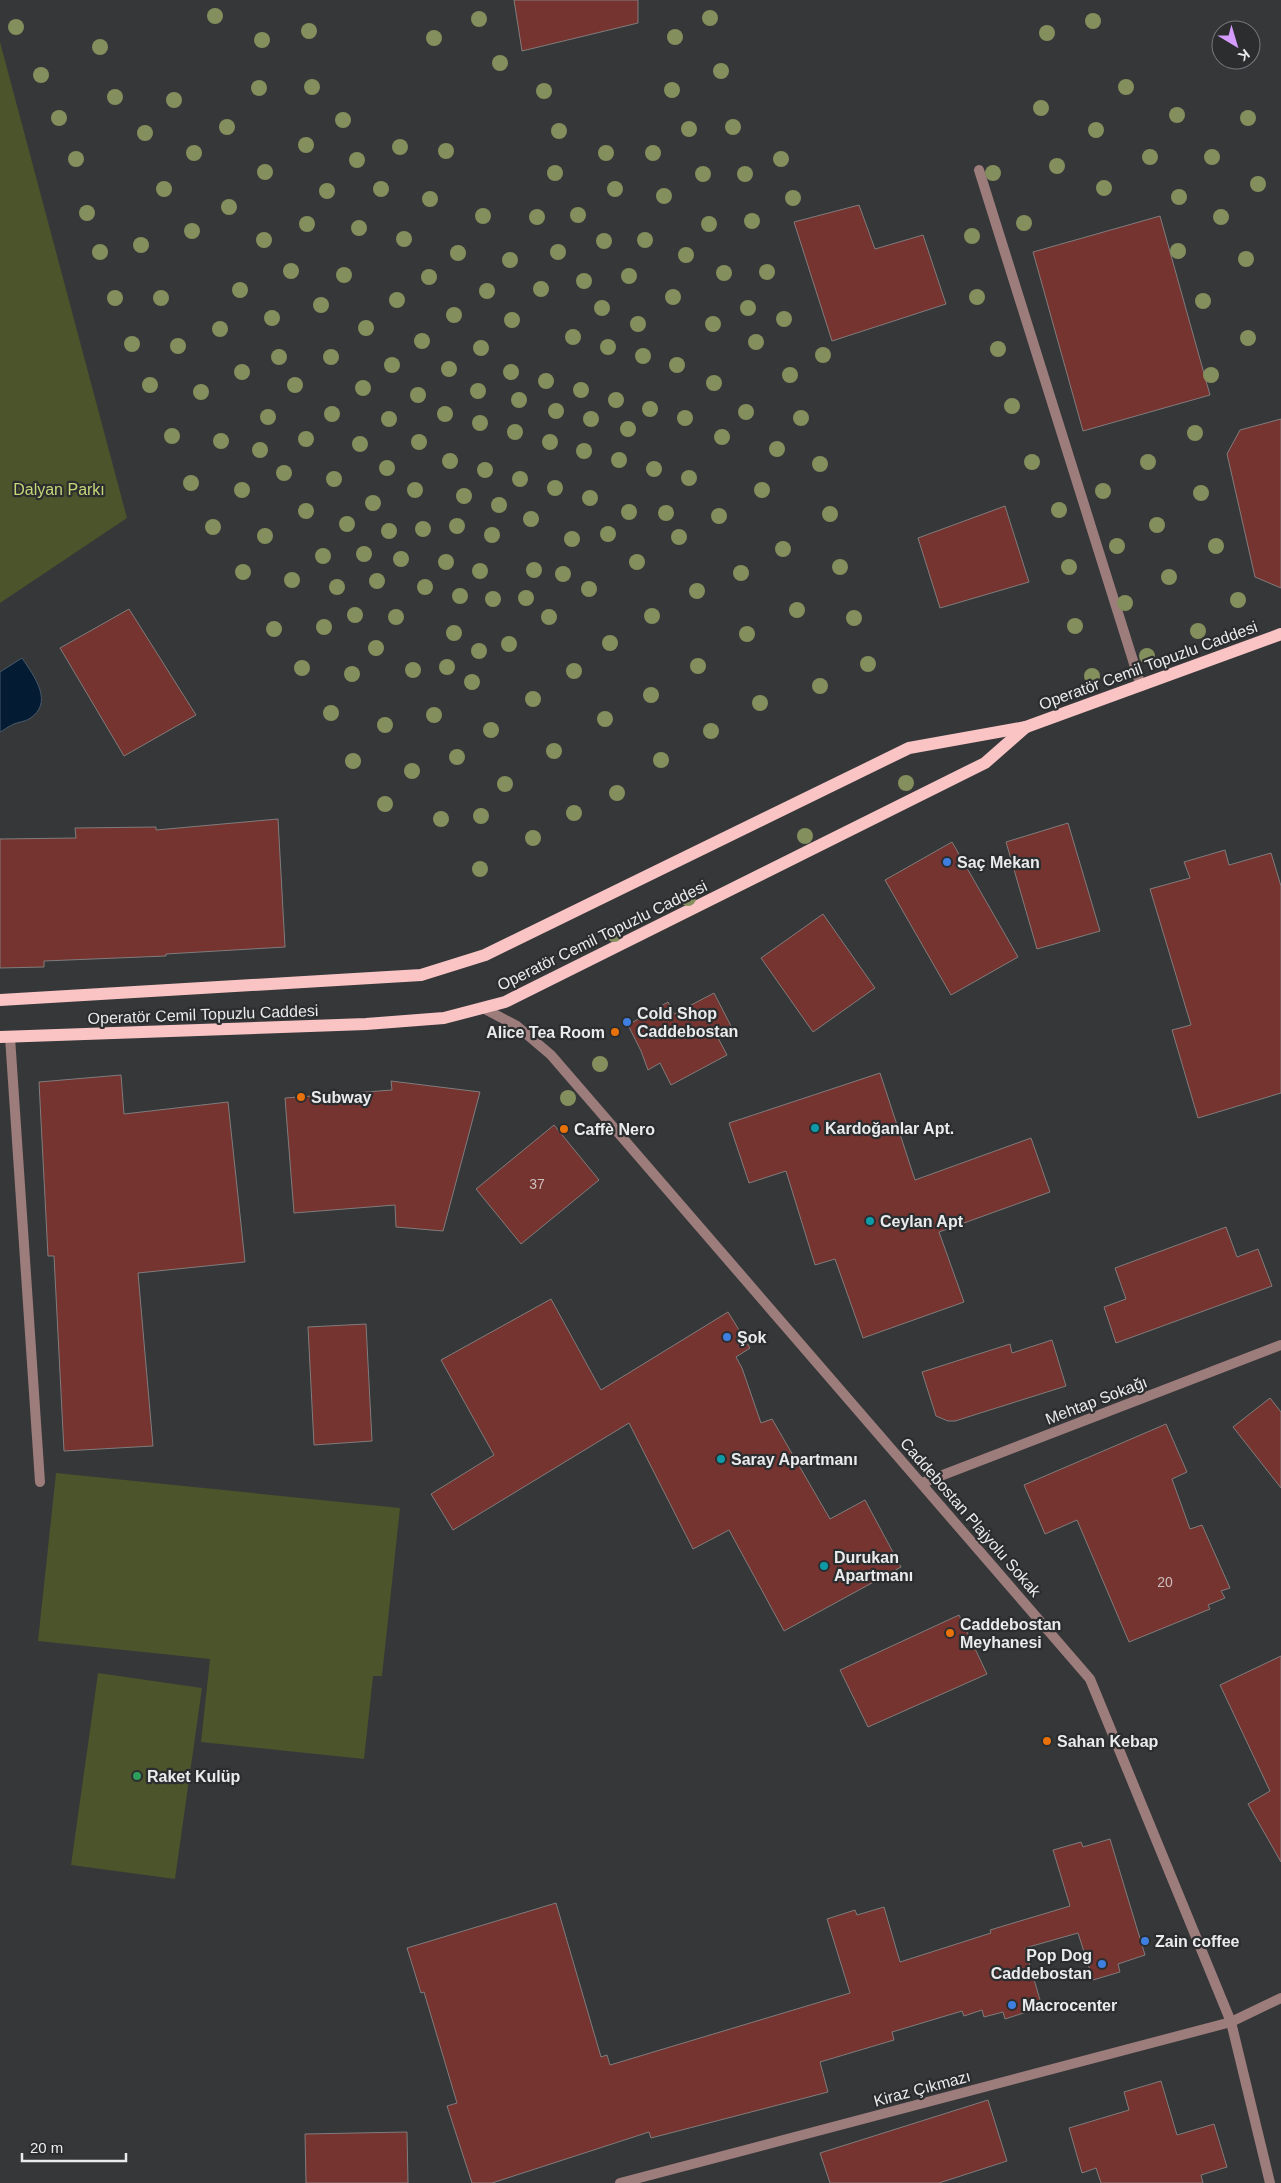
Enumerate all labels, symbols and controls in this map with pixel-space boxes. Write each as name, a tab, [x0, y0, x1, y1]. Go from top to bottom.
north arrow	[1211, 20, 1261, 70]
text: K	[1235, 46, 1253, 65]
park label: Dalyan Parkı	[13, 481, 105, 498]
street label: Operatör Cemil Topuzlu Caddesi	[1037, 618, 1260, 713]
place label: Saç Mekan	[957, 854, 1040, 871]
marker: Saç Mekan	[941, 856, 953, 868]
street label: Operatör Cemil Topuzlu Caddesi	[495, 877, 710, 994]
street label: Operatör Cemil Topuzlu Caddesi	[87, 1002, 319, 1027]
place label: Cold Shop Caddebostan	[637, 1005, 738, 1040]
marker: Cold Shop Caddebostan	[621, 1016, 633, 1028]
place label: Alice Tea Room	[486, 1024, 605, 1041]
marker: Alice Tea Room	[609, 1026, 621, 1038]
place label: Subway	[311, 1089, 372, 1106]
marker: Subway	[295, 1091, 307, 1103]
place label: Kardoğanlar Apt.	[825, 1120, 954, 1137]
place label: Caffè Nero	[574, 1121, 655, 1138]
marker: Kardoğanlar Apt.	[809, 1122, 821, 1134]
marker: Caffè Nero	[558, 1123, 570, 1135]
house number: 37	[529, 1176, 545, 1192]
place label: Ceylan Apt	[880, 1213, 964, 1230]
marker: Ceylan Apt	[864, 1215, 876, 1227]
place label: Şok	[737, 1329, 766, 1346]
marker: Şok	[721, 1331, 733, 1343]
street label: Mehtap Sokağı	[1043, 1373, 1149, 1428]
street label: Caddebostan Plajyolu Sokak	[897, 1435, 1045, 1601]
place label: Saray Apartmanı	[731, 1451, 858, 1468]
marker: Saray Apartmanı	[715, 1453, 727, 1465]
place label: Durukan Apartmanı	[834, 1549, 913, 1584]
marker: Durukan Apartmanı	[818, 1560, 830, 1572]
house number: 20	[1157, 1574, 1173, 1590]
place label: Caddebostan Meyhanesi	[960, 1616, 1061, 1651]
marker: Caddebostan Meyhanesi	[944, 1627, 956, 1639]
place label: Sahan Kebap	[1057, 1733, 1159, 1750]
marker: Sahan Kebap	[1041, 1735, 1053, 1747]
place label: Raket Kulüp	[147, 1768, 241, 1785]
marker: Raket Kulüp	[131, 1770, 143, 1782]
place label: Zain coffee	[1155, 1933, 1240, 1950]
marker: Zain coffee	[1139, 1935, 1151, 1947]
place label: Pop Dog Caddebostan	[991, 1947, 1092, 1982]
marker: Pop Dog Caddebostan	[1096, 1958, 1108, 1970]
place label: Macrocenter	[1022, 1997, 1117, 2014]
marker: Macrocenter	[1006, 1999, 1018, 2011]
street label: Kiraz Çıkmazı	[872, 2067, 972, 2110]
scale bar	[22, 2130, 126, 2162]
text: 20 m	[30, 2139, 63, 2156]

